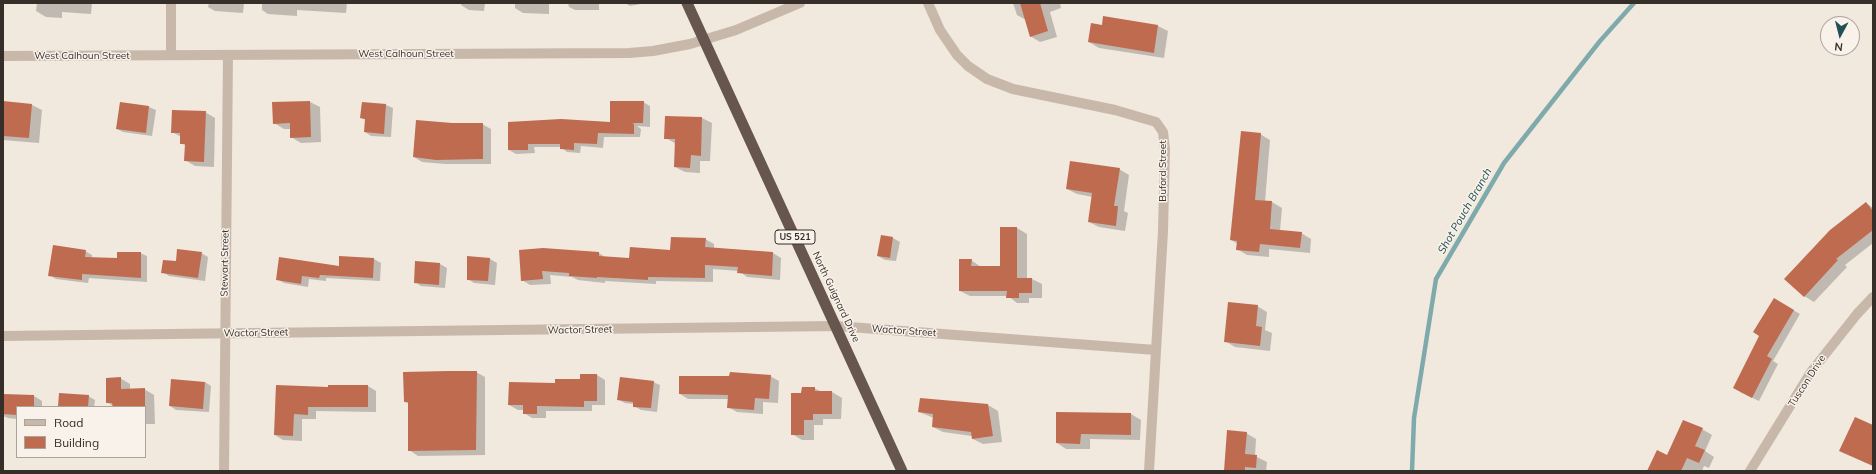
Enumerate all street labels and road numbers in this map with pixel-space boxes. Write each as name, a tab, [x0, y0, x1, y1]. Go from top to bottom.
street label: West Calhoun Street	[358, 48, 454, 60]
street label: West Calhoun Street	[34, 50, 130, 62]
street label: Buford Street	[1157, 140, 1169, 202]
street label: Stewart Street	[218, 229, 232, 297]
road number: US 521	[775, 230, 815, 244]
street label: North Guignard Drive	[810, 250, 862, 344]
street label: Wactor Street	[548, 323, 612, 337]
street label: Wactor Street	[871, 323, 937, 339]
street label: Wactor Street	[224, 326, 288, 340]
street label: Tuscon Drive	[1786, 353, 1828, 409]

